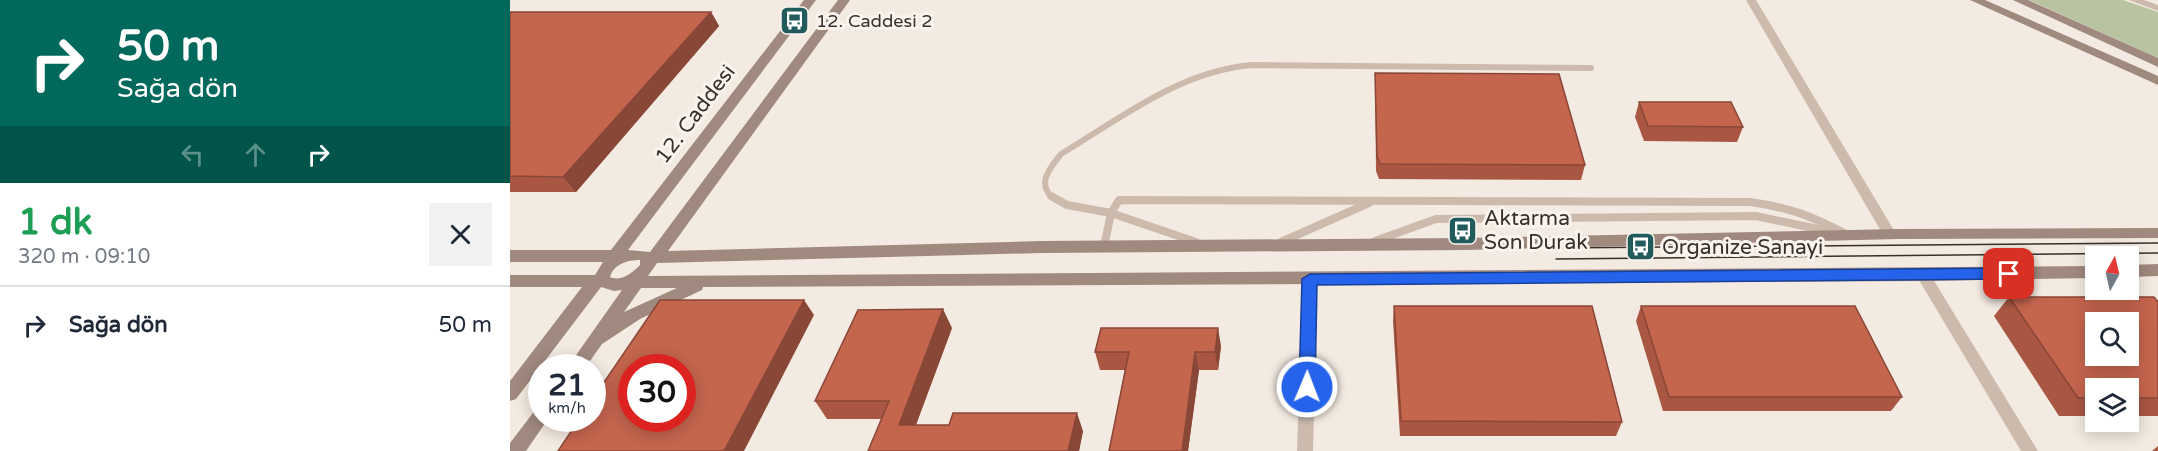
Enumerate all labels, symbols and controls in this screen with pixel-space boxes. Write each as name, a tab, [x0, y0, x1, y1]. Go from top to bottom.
bus stop icon: 12. Caddesi 2	[779, 5, 811, 37]
place label: 12. Caddesi 2	[816, 10, 933, 32]
text: 50 m	[117, 21, 219, 72]
icon: right	[18, 24, 96, 102]
street label: 12. Caddesi	[650, 60, 741, 169]
text: Sağa dön	[117, 72, 238, 105]
icon: left	[176, 138, 209, 171]
icon: ahead	[239, 138, 272, 171]
icon: right	[302, 138, 335, 171]
text: 1 dk	[18, 201, 92, 244]
button: close	[429, 203, 492, 266]
place label: Aktarma Son Durak	[1484, 206, 1588, 255]
bus stop icon: Aktarma Son Durak	[1447, 214, 1479, 246]
bus stop icon: Organize Sanayi	[1625, 231, 1657, 263]
place label: Organize Sanayi	[1662, 235, 1823, 260]
text: 320 m · 09:10	[18, 245, 150, 269]
north arrow	[2085, 246, 2139, 300]
map controls	[2085, 246, 2139, 432]
pin	[1983, 248, 2034, 299]
icon: arrive	[1992, 257, 2025, 290]
icon: right	[18, 309, 51, 342]
text: Sağa dön	[69, 312, 168, 338]
text: 50 m	[438, 312, 492, 338]
button: search	[2085, 312, 2139, 366]
speed limit sign: 30	[618, 354, 696, 432]
position arrow	[1275, 355, 1339, 419]
text: 21	[548, 367, 586, 404]
button: layers	[2085, 378, 2139, 432]
text: km/h	[548, 399, 586, 417]

